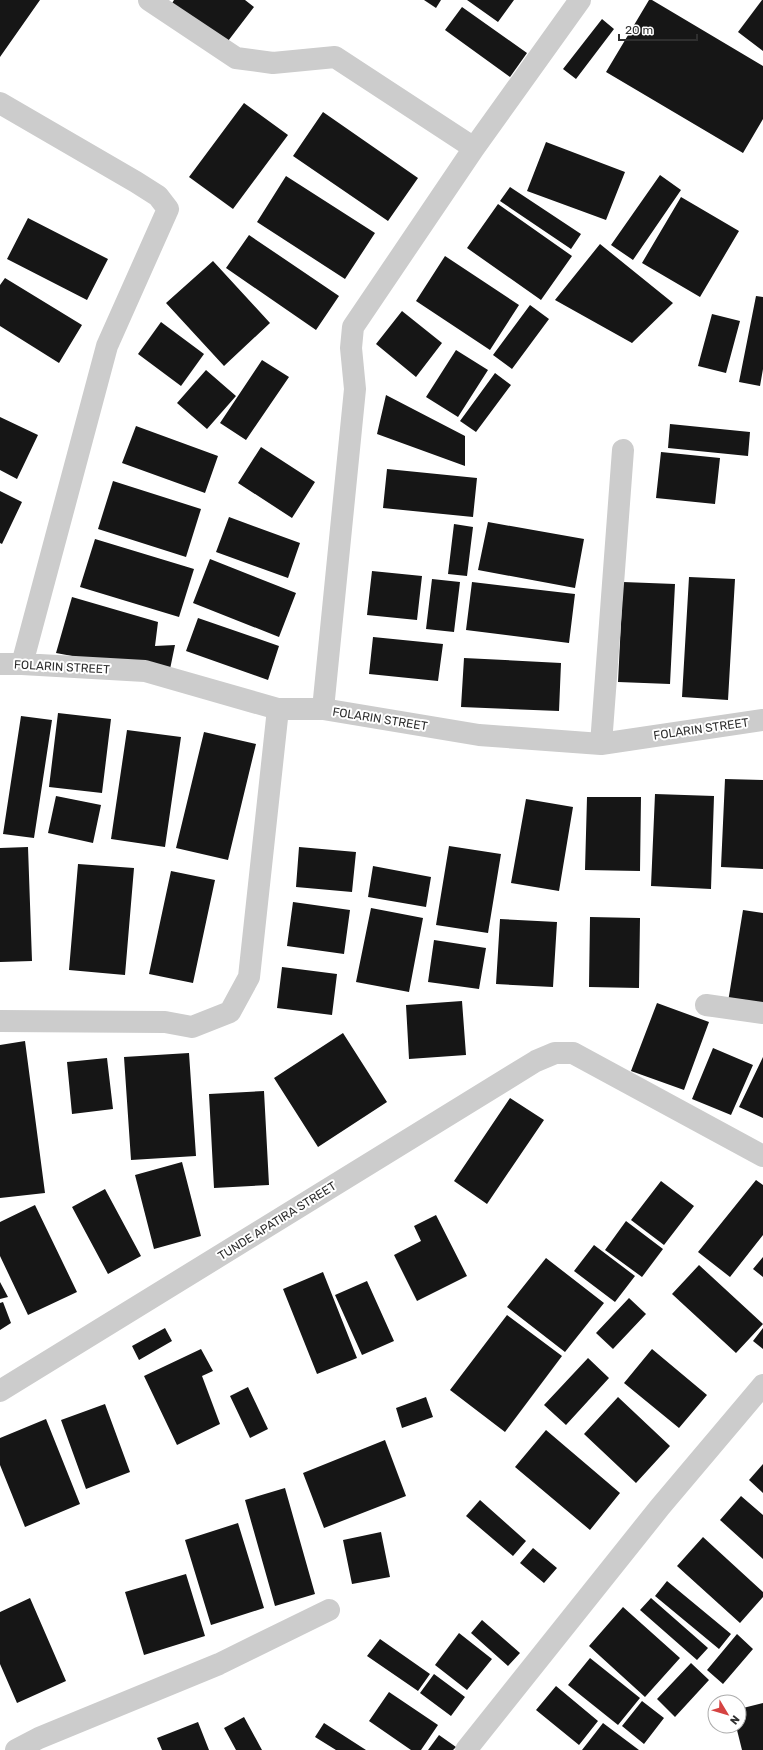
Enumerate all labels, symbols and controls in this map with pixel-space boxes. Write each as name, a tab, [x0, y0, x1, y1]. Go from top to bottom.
scale bar	[619, 16, 697, 42]
text: 20 m	[625, 23, 653, 37]
street label: FOLARIN STREET	[14, 657, 110, 677]
street label: FOLARIN STREET	[332, 705, 429, 733]
street label: FOLARIN STREET	[653, 715, 750, 743]
street label: TUNDE APATIRA STREET	[215, 1179, 339, 1263]
north arrow	[707, 1694, 747, 1734]
text: N	[727, 1713, 742, 1727]

